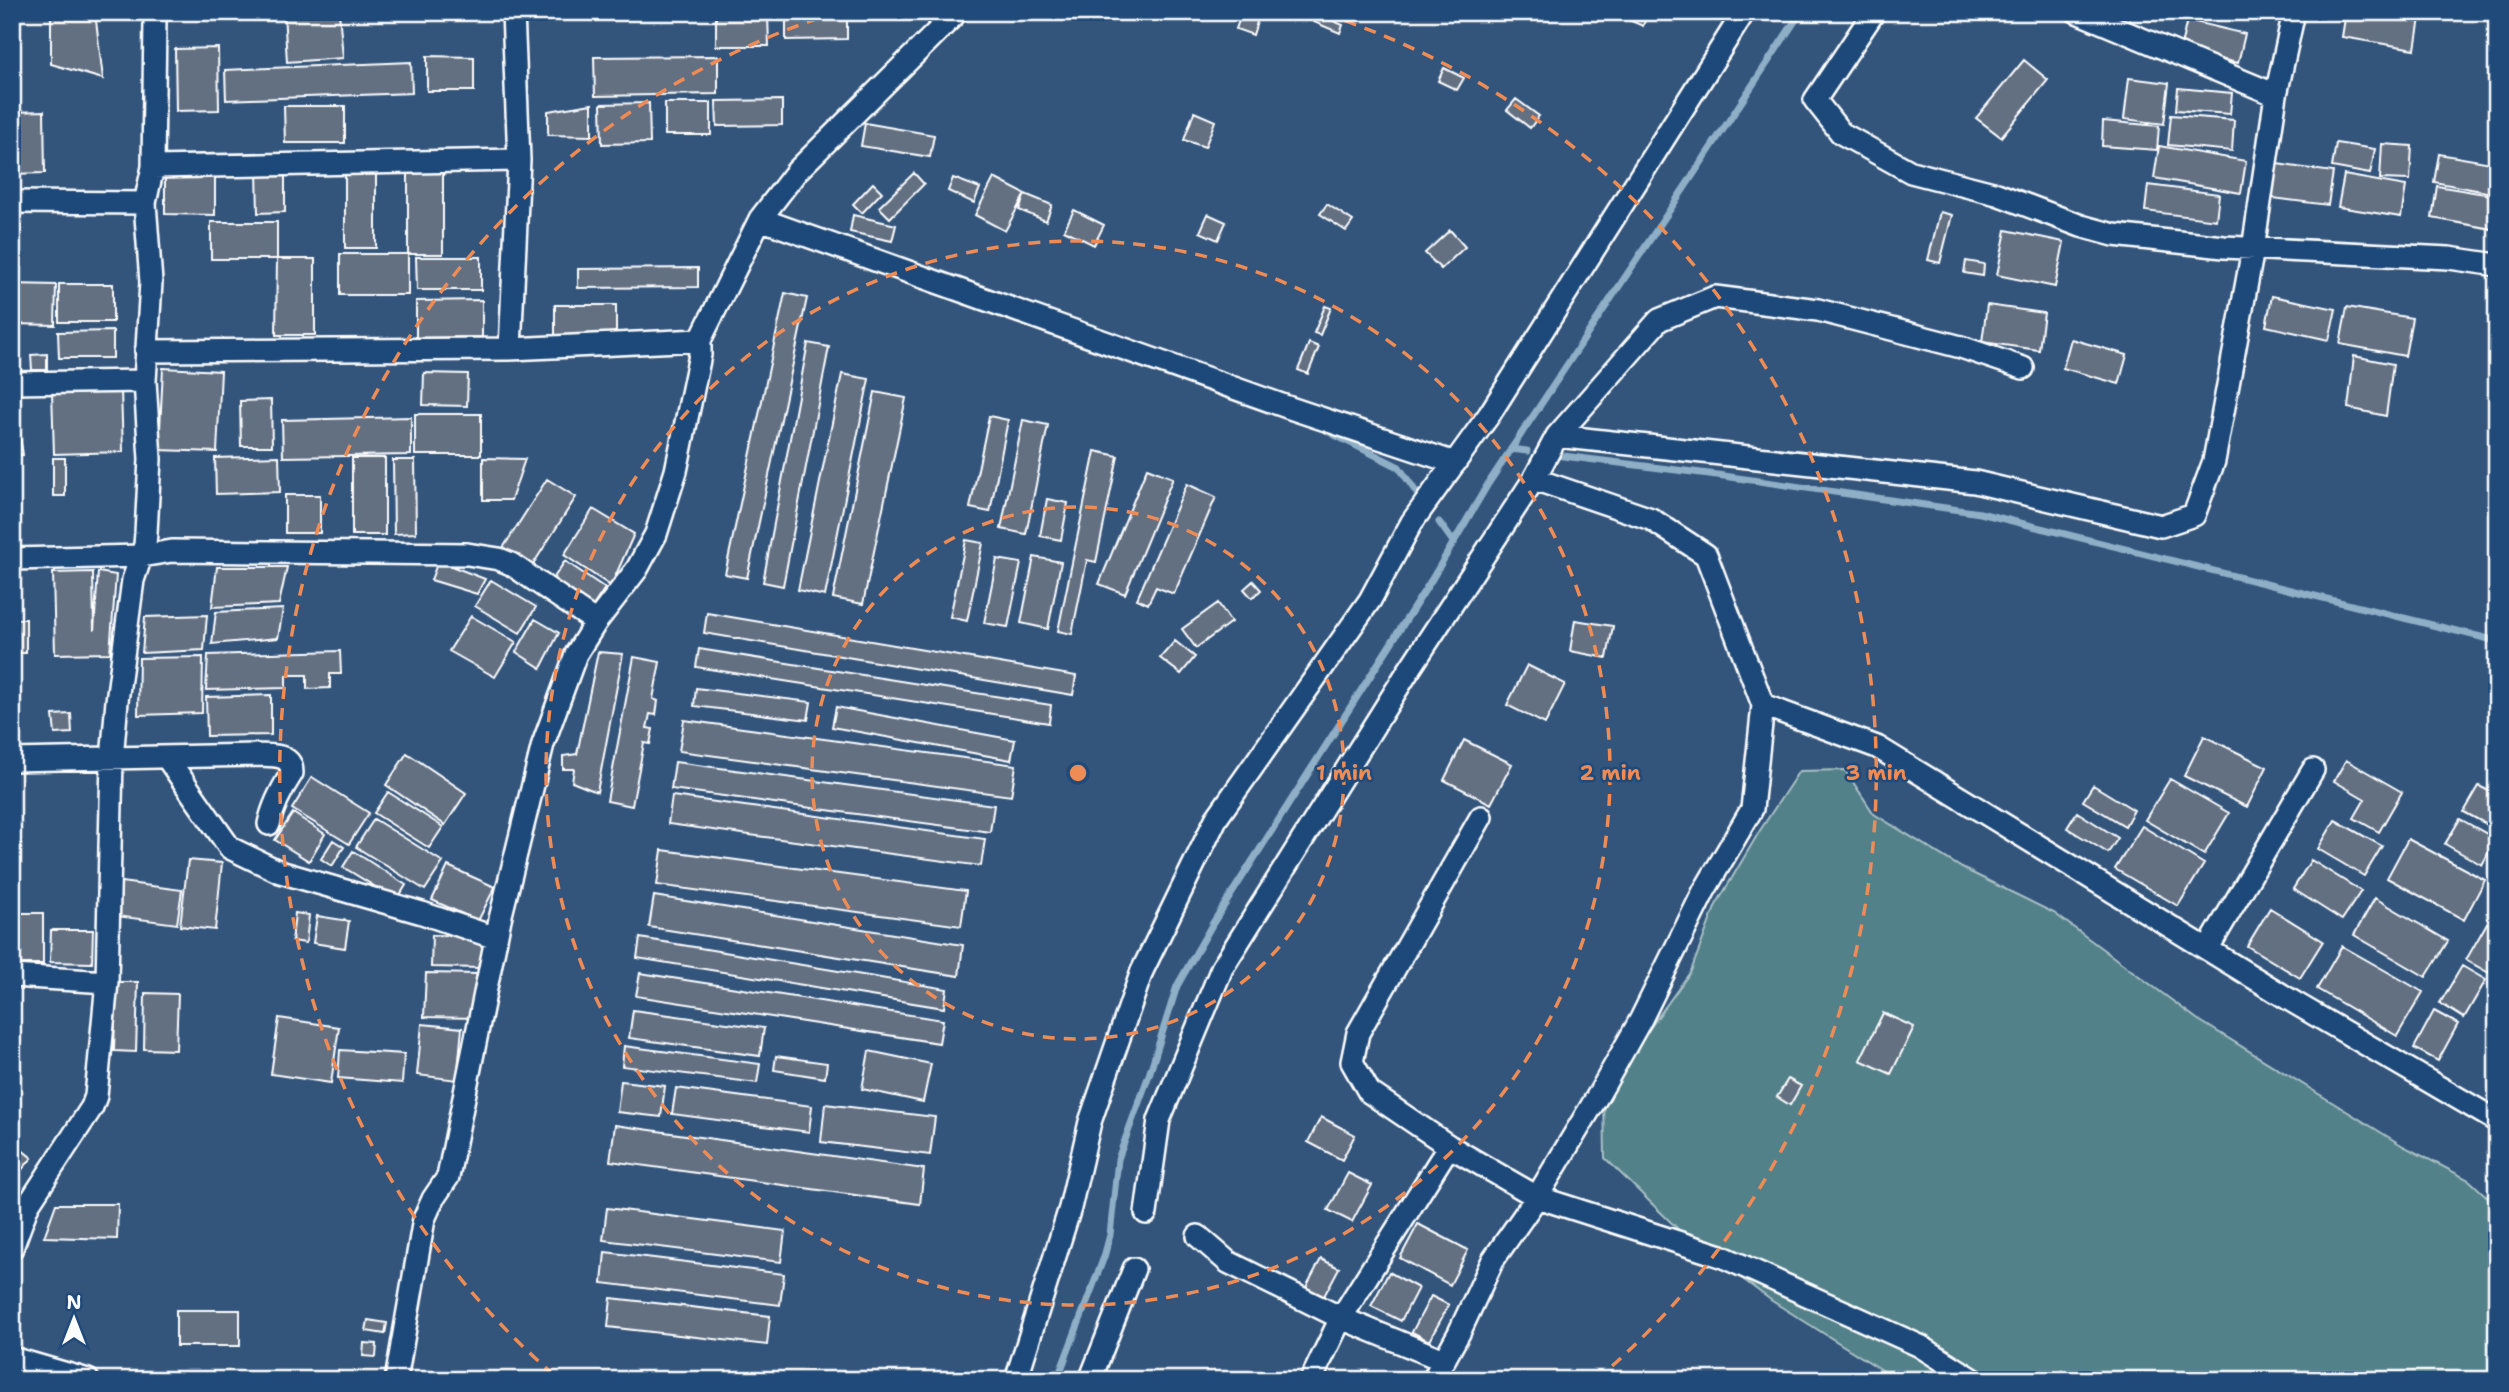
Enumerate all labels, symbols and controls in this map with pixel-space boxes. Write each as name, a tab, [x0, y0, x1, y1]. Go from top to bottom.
text: 1 min	[1316, 759, 1372, 787]
text: 2 min	[1579, 759, 1641, 787]
text: 3 min	[1845, 759, 1907, 787]
centre of rings	[1066, 761, 1090, 785]
north arrow	[38, 1284, 108, 1354]
text: N	[66, 1290, 82, 1315]

